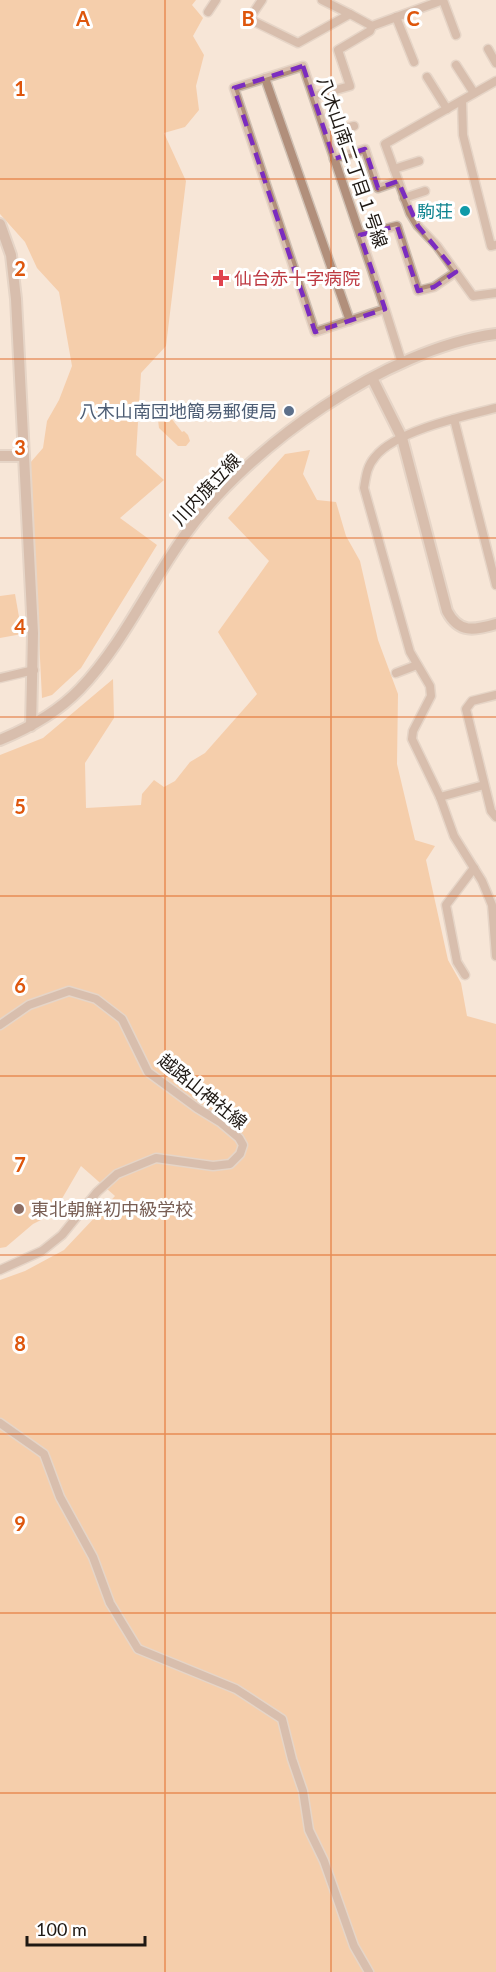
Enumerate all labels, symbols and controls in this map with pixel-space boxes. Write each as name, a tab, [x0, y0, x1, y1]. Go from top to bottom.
text: A	[75, 6, 90, 30]
text: B	[241, 6, 255, 30]
text: C	[406, 6, 420, 30]
street label: 八木山南二丁目１号線	[313, 73, 393, 251]
text: 1	[14, 76, 26, 100]
place label: 駒荘	[417, 200, 453, 222]
marker: 駒荘	[458, 204, 472, 218]
text: 2	[14, 256, 26, 280]
place label: 仙台赤十字病院	[234, 267, 360, 289]
marker: 仙台赤十字病院	[212, 269, 230, 287]
place label: 八木山南団地簡易郵便局	[79, 400, 277, 422]
marker: 八木山南団地簡易郵便局	[282, 404, 296, 418]
text: 3	[14, 435, 26, 459]
street label: 川内旗立線	[167, 449, 245, 529]
text: 4	[14, 614, 26, 638]
text: 5	[14, 794, 26, 818]
text: 6	[14, 973, 26, 997]
street label: 越路山神社線	[154, 1048, 252, 1134]
text: 7	[14, 1152, 26, 1176]
place label: 東北朝鮮初中級学校	[31, 1198, 193, 1220]
marker: 東北朝鮮初中級学校	[12, 1202, 26, 1216]
text: 8	[14, 1331, 26, 1355]
text: 9	[14, 1511, 26, 1535]
scale bar	[27, 1909, 146, 1947]
text: 100 m	[36, 1918, 87, 1940]

